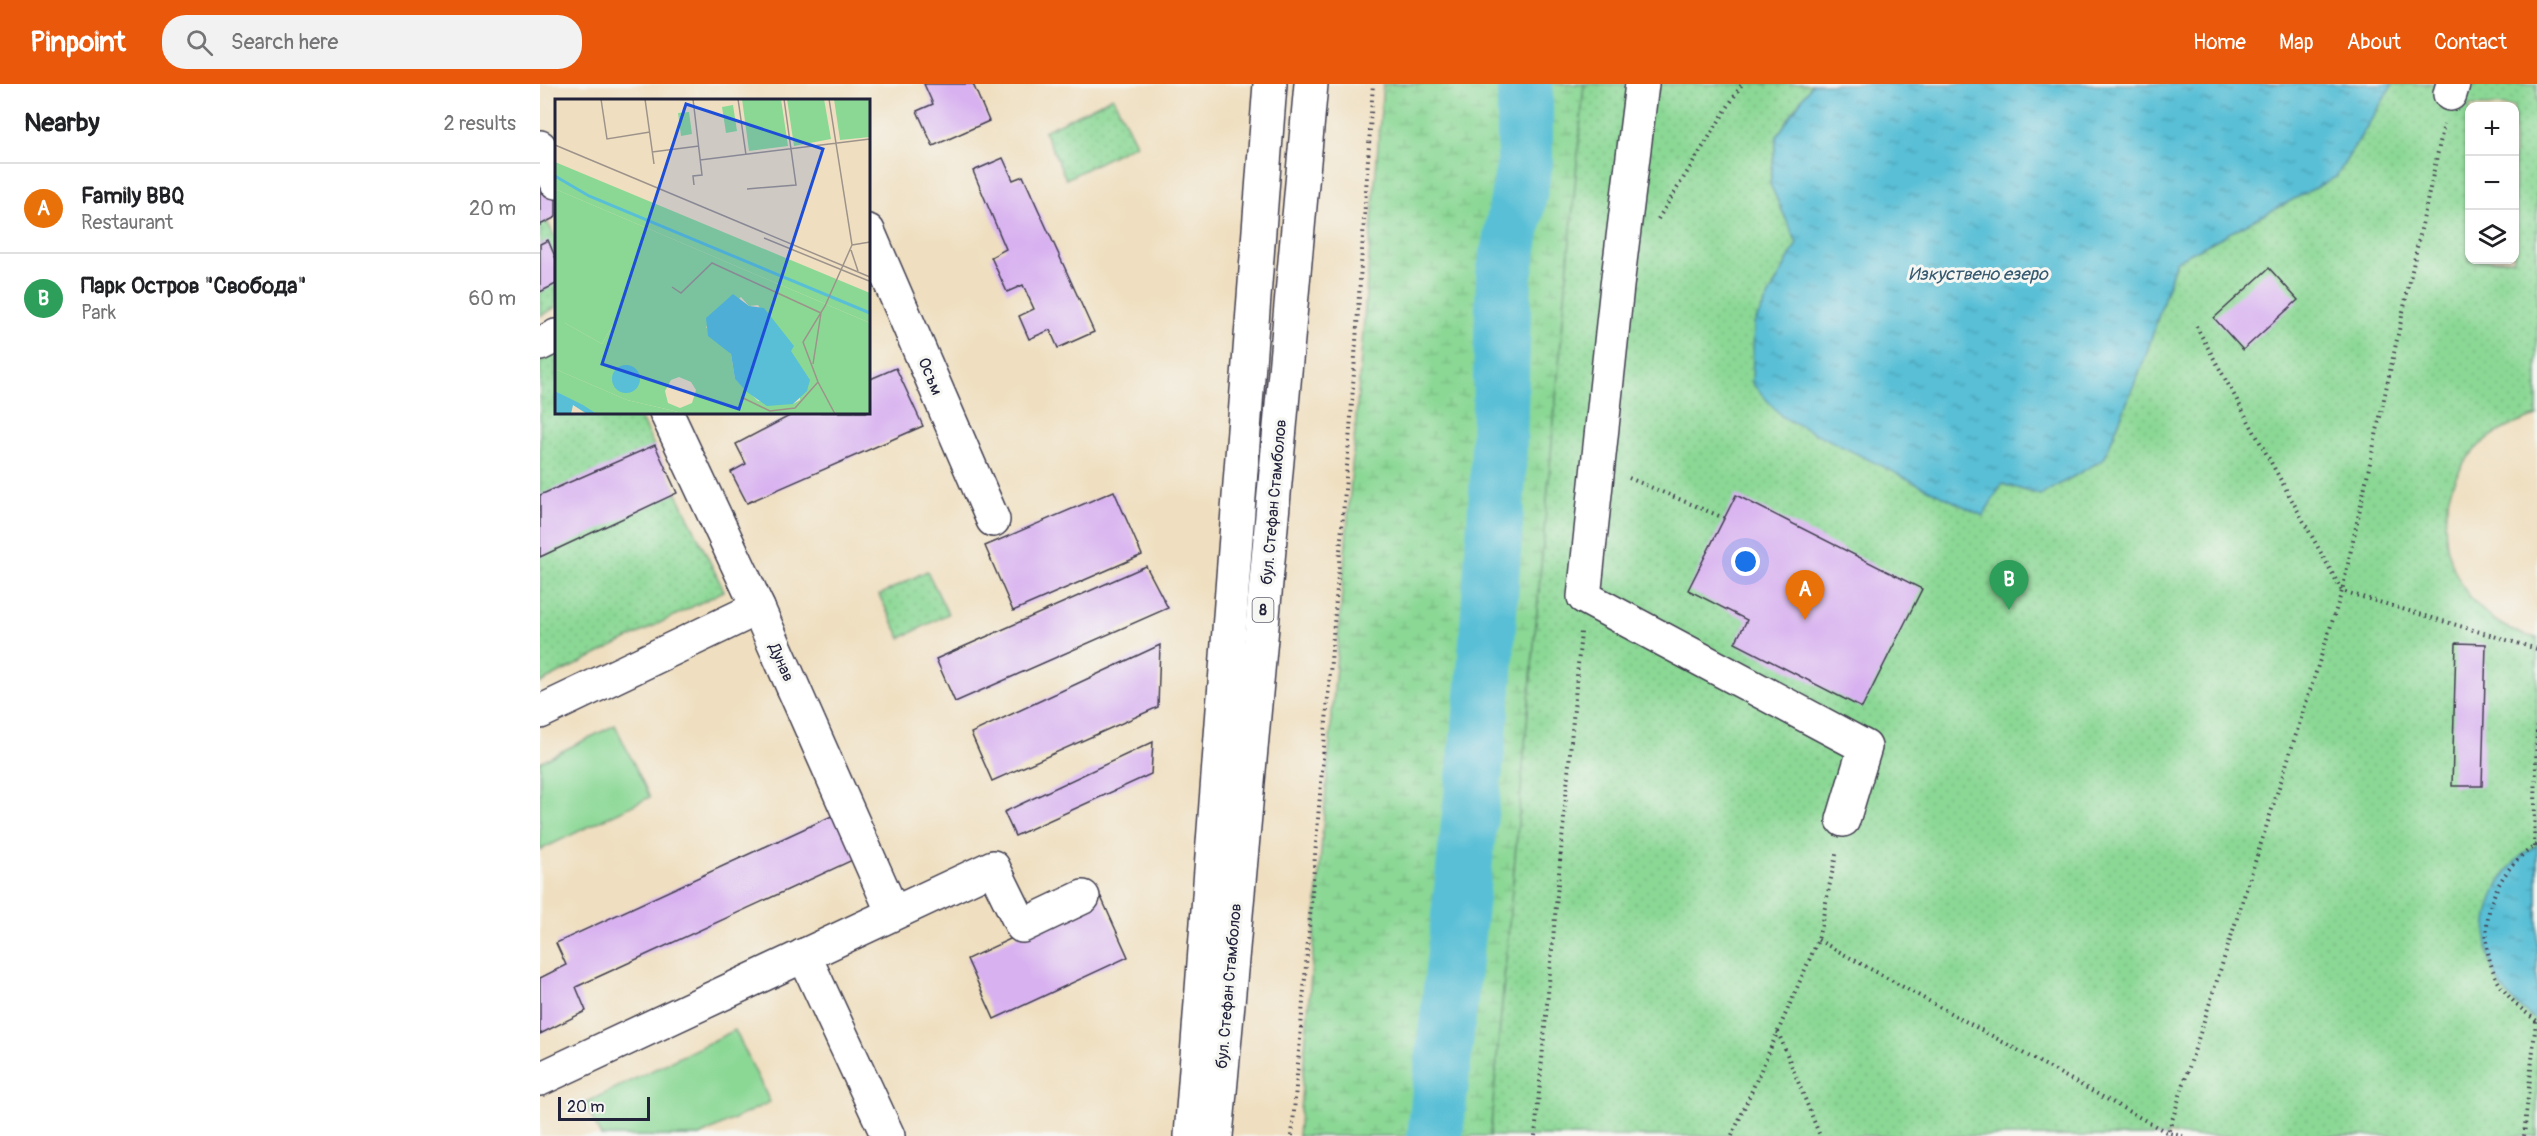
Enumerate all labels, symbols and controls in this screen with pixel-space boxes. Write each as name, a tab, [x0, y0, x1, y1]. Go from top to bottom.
search box	[162, 15, 582, 69]
text: Pinpoint	[30, 25, 126, 60]
icon: search	[183, 26, 216, 59]
text: Search here	[231, 28, 338, 56]
text: Home	[2193, 29, 2246, 56]
text: Map	[2279, 29, 2314, 56]
text: About	[2347, 29, 2401, 56]
text: Contact	[2434, 29, 2507, 56]
inset map	[555, 99, 870, 414]
map controls	[2465, 102, 2519, 264]
button: +	[2465, 102, 2519, 156]
text: Nearby	[24, 107, 100, 139]
text: 2 results	[444, 111, 516, 136]
button: −	[2465, 156, 2519, 210]
text: Family BBQ	[81, 182, 184, 210]
text: A	[37, 196, 50, 221]
text: 20 m	[469, 196, 516, 221]
text: Restaurant	[81, 210, 173, 235]
button: layers	[2465, 210, 2519, 264]
water label: Изкуствено езеро	[1908, 263, 2049, 286]
text: Парк Остров "Свобода"	[81, 272, 306, 300]
text: B	[38, 286, 49, 311]
text: 60 m	[469, 286, 516, 311]
text: Park	[81, 300, 116, 325]
street label: Осъм	[913, 355, 947, 398]
street label: бул. Стефан Стамболов	[1257, 419, 1291, 586]
your location	[1731, 547, 1760, 576]
pin: B	[1990, 560, 2028, 610]
pin: A	[1786, 570, 1824, 620]
road number: 8	[1252, 598, 1274, 622]
street label: Дунав	[763, 639, 798, 685]
street label: бул. Стефан Стамболов	[1212, 903, 1246, 1070]
scale bar	[558, 1094, 650, 1122]
text: 20 m	[567, 1097, 605, 1117]

